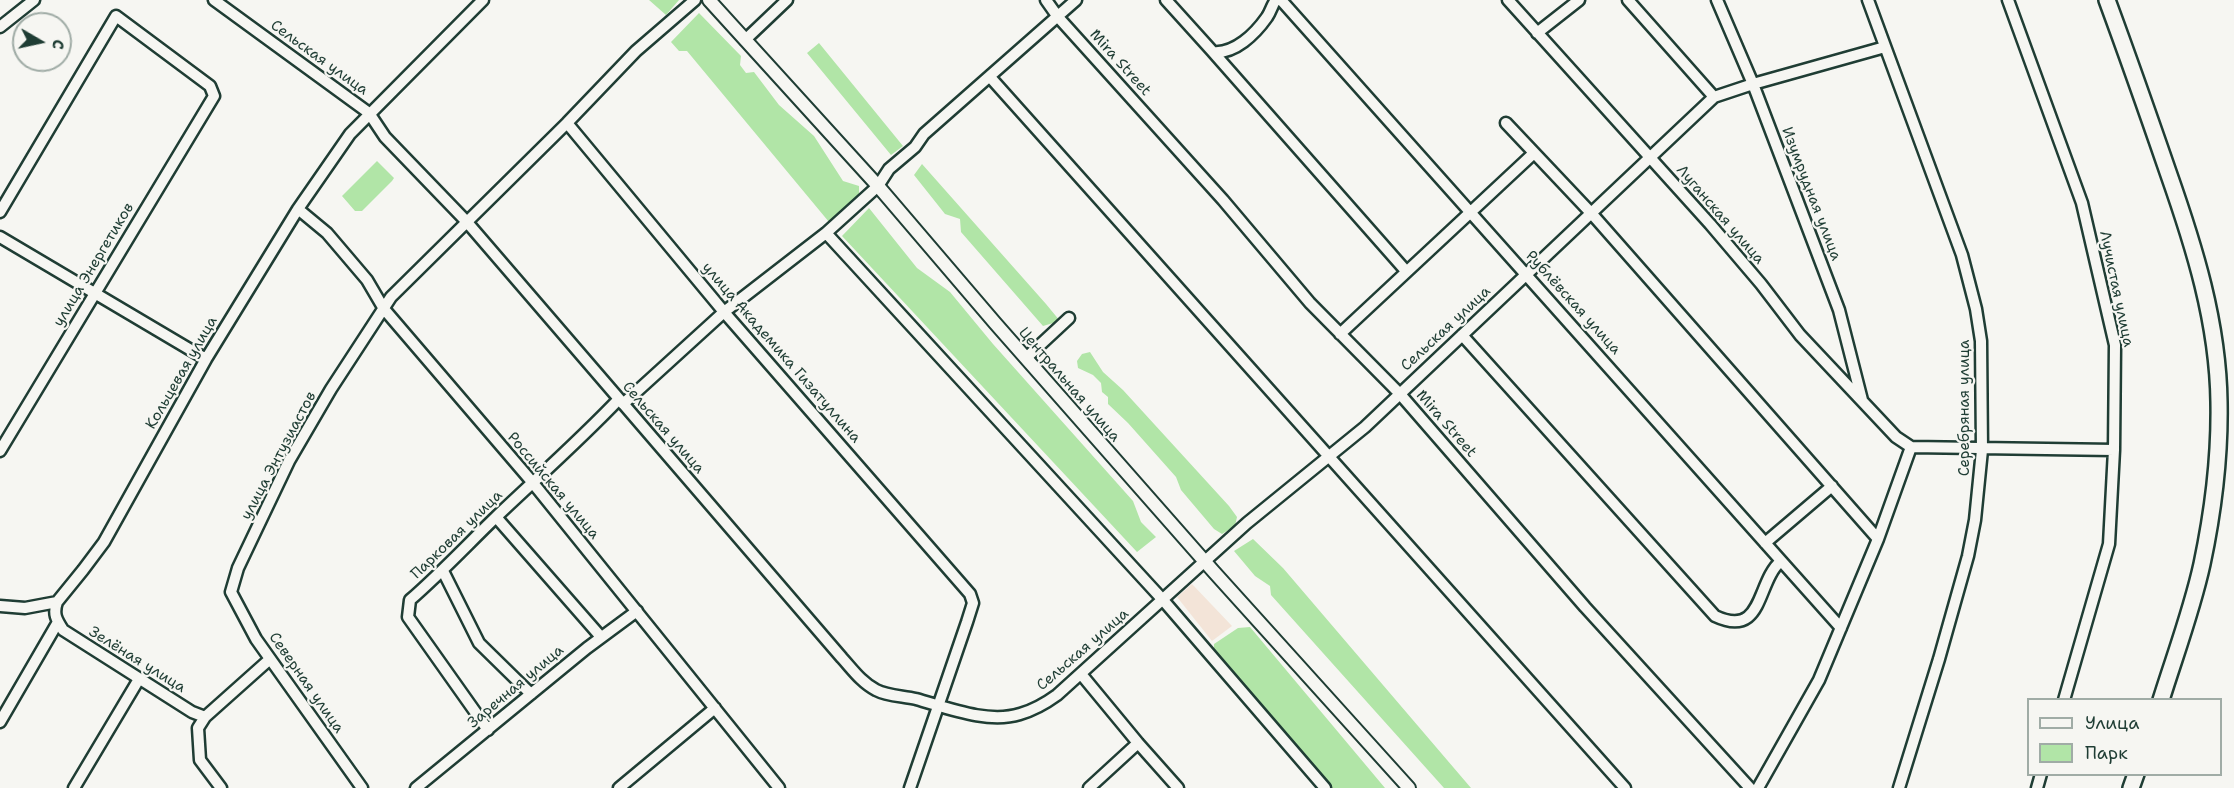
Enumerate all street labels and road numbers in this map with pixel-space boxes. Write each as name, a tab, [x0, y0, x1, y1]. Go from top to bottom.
street label: Сельская улица	[267, 17, 371, 99]
street label: Mira Street	[1086, 26, 1154, 100]
street label: Изумрудная улица	[1777, 125, 1845, 263]
street label: Луганская улица	[1672, 162, 1768, 268]
street label: улица Энергетиков	[50, 200, 138, 330]
street label: Лучистая улица	[2095, 229, 2137, 349]
street label: Рублёвская улица	[1522, 247, 1624, 359]
street label: улица Академика Гизатуллина	[698, 259, 864, 447]
street label: Сельская улица	[1397, 283, 1495, 375]
street label: Кольцевая улица	[142, 313, 222, 433]
street label: Центральная улица	[1014, 324, 1124, 446]
street label: Серебряная улица	[1956, 340, 1974, 476]
street label: Сельская улица	[618, 378, 708, 478]
street label: Mira Street	[1412, 387, 1480, 461]
street label: улица Энтузиастов	[238, 389, 320, 523]
street label: Российская улица	[503, 429, 603, 543]
street label: Парковая улица	[408, 487, 506, 583]
street label: Сельская улица	[1033, 605, 1133, 695]
street label: Зелёная улица	[85, 623, 189, 697]
street label: Северная улица	[265, 629, 347, 737]
street label: Заречная улица	[464, 642, 568, 732]

